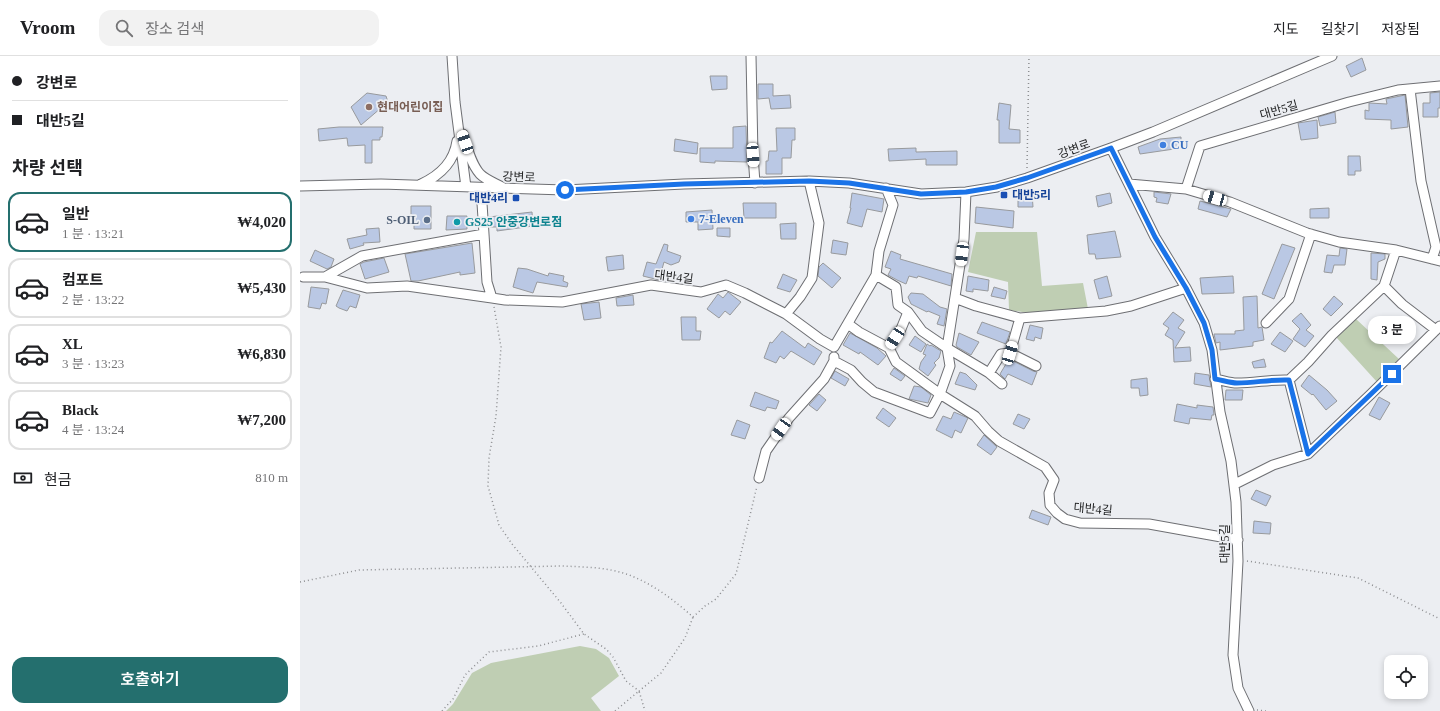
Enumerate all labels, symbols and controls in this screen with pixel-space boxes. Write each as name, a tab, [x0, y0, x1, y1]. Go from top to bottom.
search box	[99, 10, 379, 46]
text: Vroom	[20, 17, 75, 38]
icon: search	[113, 17, 135, 39]
text: 장소 검색	[145, 21, 204, 37]
text: 지도	[1273, 22, 1299, 37]
text: 길찾기	[1321, 22, 1359, 37]
text: 저장됨	[1381, 22, 1420, 37]
text: 강변로	[36, 75, 77, 91]
street label: 대반5길	[1258, 98, 1300, 122]
place label: 현대어린이집	[377, 100, 443, 114]
marker: 현대어린이집	[364, 102, 374, 112]
text: 대반5길	[36, 113, 85, 129]
car	[455, 129, 475, 155]
street label: 강변로	[1056, 137, 1092, 161]
place label: CU	[1171, 138, 1189, 152]
marker: CU	[1158, 140, 1168, 150]
car	[746, 143, 760, 167]
text: 차량 선택	[12, 158, 83, 178]
street label: 강변로	[502, 169, 536, 185]
route start	[556, 181, 574, 199]
place label: 대반5리	[1012, 188, 1051, 202]
car	[1202, 189, 1228, 207]
marker: 대반5리	[999, 190, 1009, 200]
place label: 대반4리	[469, 191, 508, 205]
marker: 대반4리	[511, 193, 521, 203]
icon: car	[14, 204, 50, 240]
text: 일반	[62, 206, 90, 222]
place label: 7-Eleven	[699, 212, 744, 226]
place label: S-OIL	[386, 213, 419, 227]
text: ₩4,020	[237, 214, 286, 230]
marker: 7-Eleven	[686, 214, 696, 224]
marker: S-OIL	[422, 215, 432, 225]
place label: GS25 안중강변로점	[465, 215, 562, 229]
marker: GS25 안중강변로점	[452, 217, 462, 227]
text: 1 분 · 13:21	[62, 226, 124, 241]
car	[955, 241, 969, 267]
street label: 대반4길	[654, 268, 694, 286]
icon: car	[14, 270, 50, 306]
text: 컴포트	[62, 272, 103, 288]
text: ₩5,430	[237, 280, 286, 296]
text: 2 분 · 13:22	[62, 292, 124, 307]
callout: 3 분	[1368, 316, 1416, 344]
text: 3 분	[1381, 322, 1403, 337]
car	[883, 325, 907, 351]
icon: car	[14, 336, 50, 372]
text: XL	[62, 336, 83, 352]
car	[1001, 340, 1019, 366]
text: ₩6,830	[237, 346, 286, 362]
text: 3 분 · 13:23	[62, 356, 124, 371]
route end	[1383, 365, 1401, 383]
icon: car	[14, 402, 50, 438]
text: Black	[62, 402, 99, 418]
text: ₩7,200	[237, 412, 286, 428]
car	[769, 416, 793, 442]
text: 4 분 · 13:24	[62, 422, 124, 437]
icon: cash	[12, 467, 34, 489]
text: 810 m	[255, 470, 288, 485]
text: 현금	[44, 472, 72, 488]
street label: 대반4길	[1073, 500, 1113, 518]
street label: 대반5길	[1218, 524, 1232, 564]
map controls	[1384, 655, 1428, 699]
button: locate	[1384, 655, 1428, 699]
button: 호출하기	[12, 657, 288, 703]

